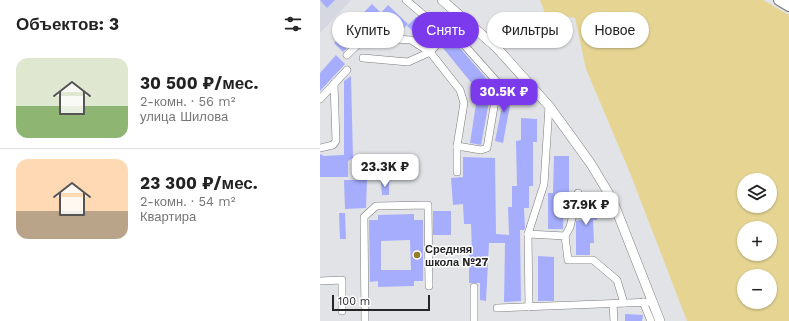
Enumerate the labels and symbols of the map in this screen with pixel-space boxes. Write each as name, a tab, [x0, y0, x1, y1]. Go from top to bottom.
pin: 30.5K ₽	[467, 79, 541, 113]
pin: 23.3K ₽	[348, 154, 422, 188]
pin: 37.9K ₽	[549, 192, 623, 226]
place label: Средняя школа №27	[425, 243, 488, 269]
marker: Средняя школа №27	[412, 250, 422, 260]
scale bar	[332, 293, 430, 312]

